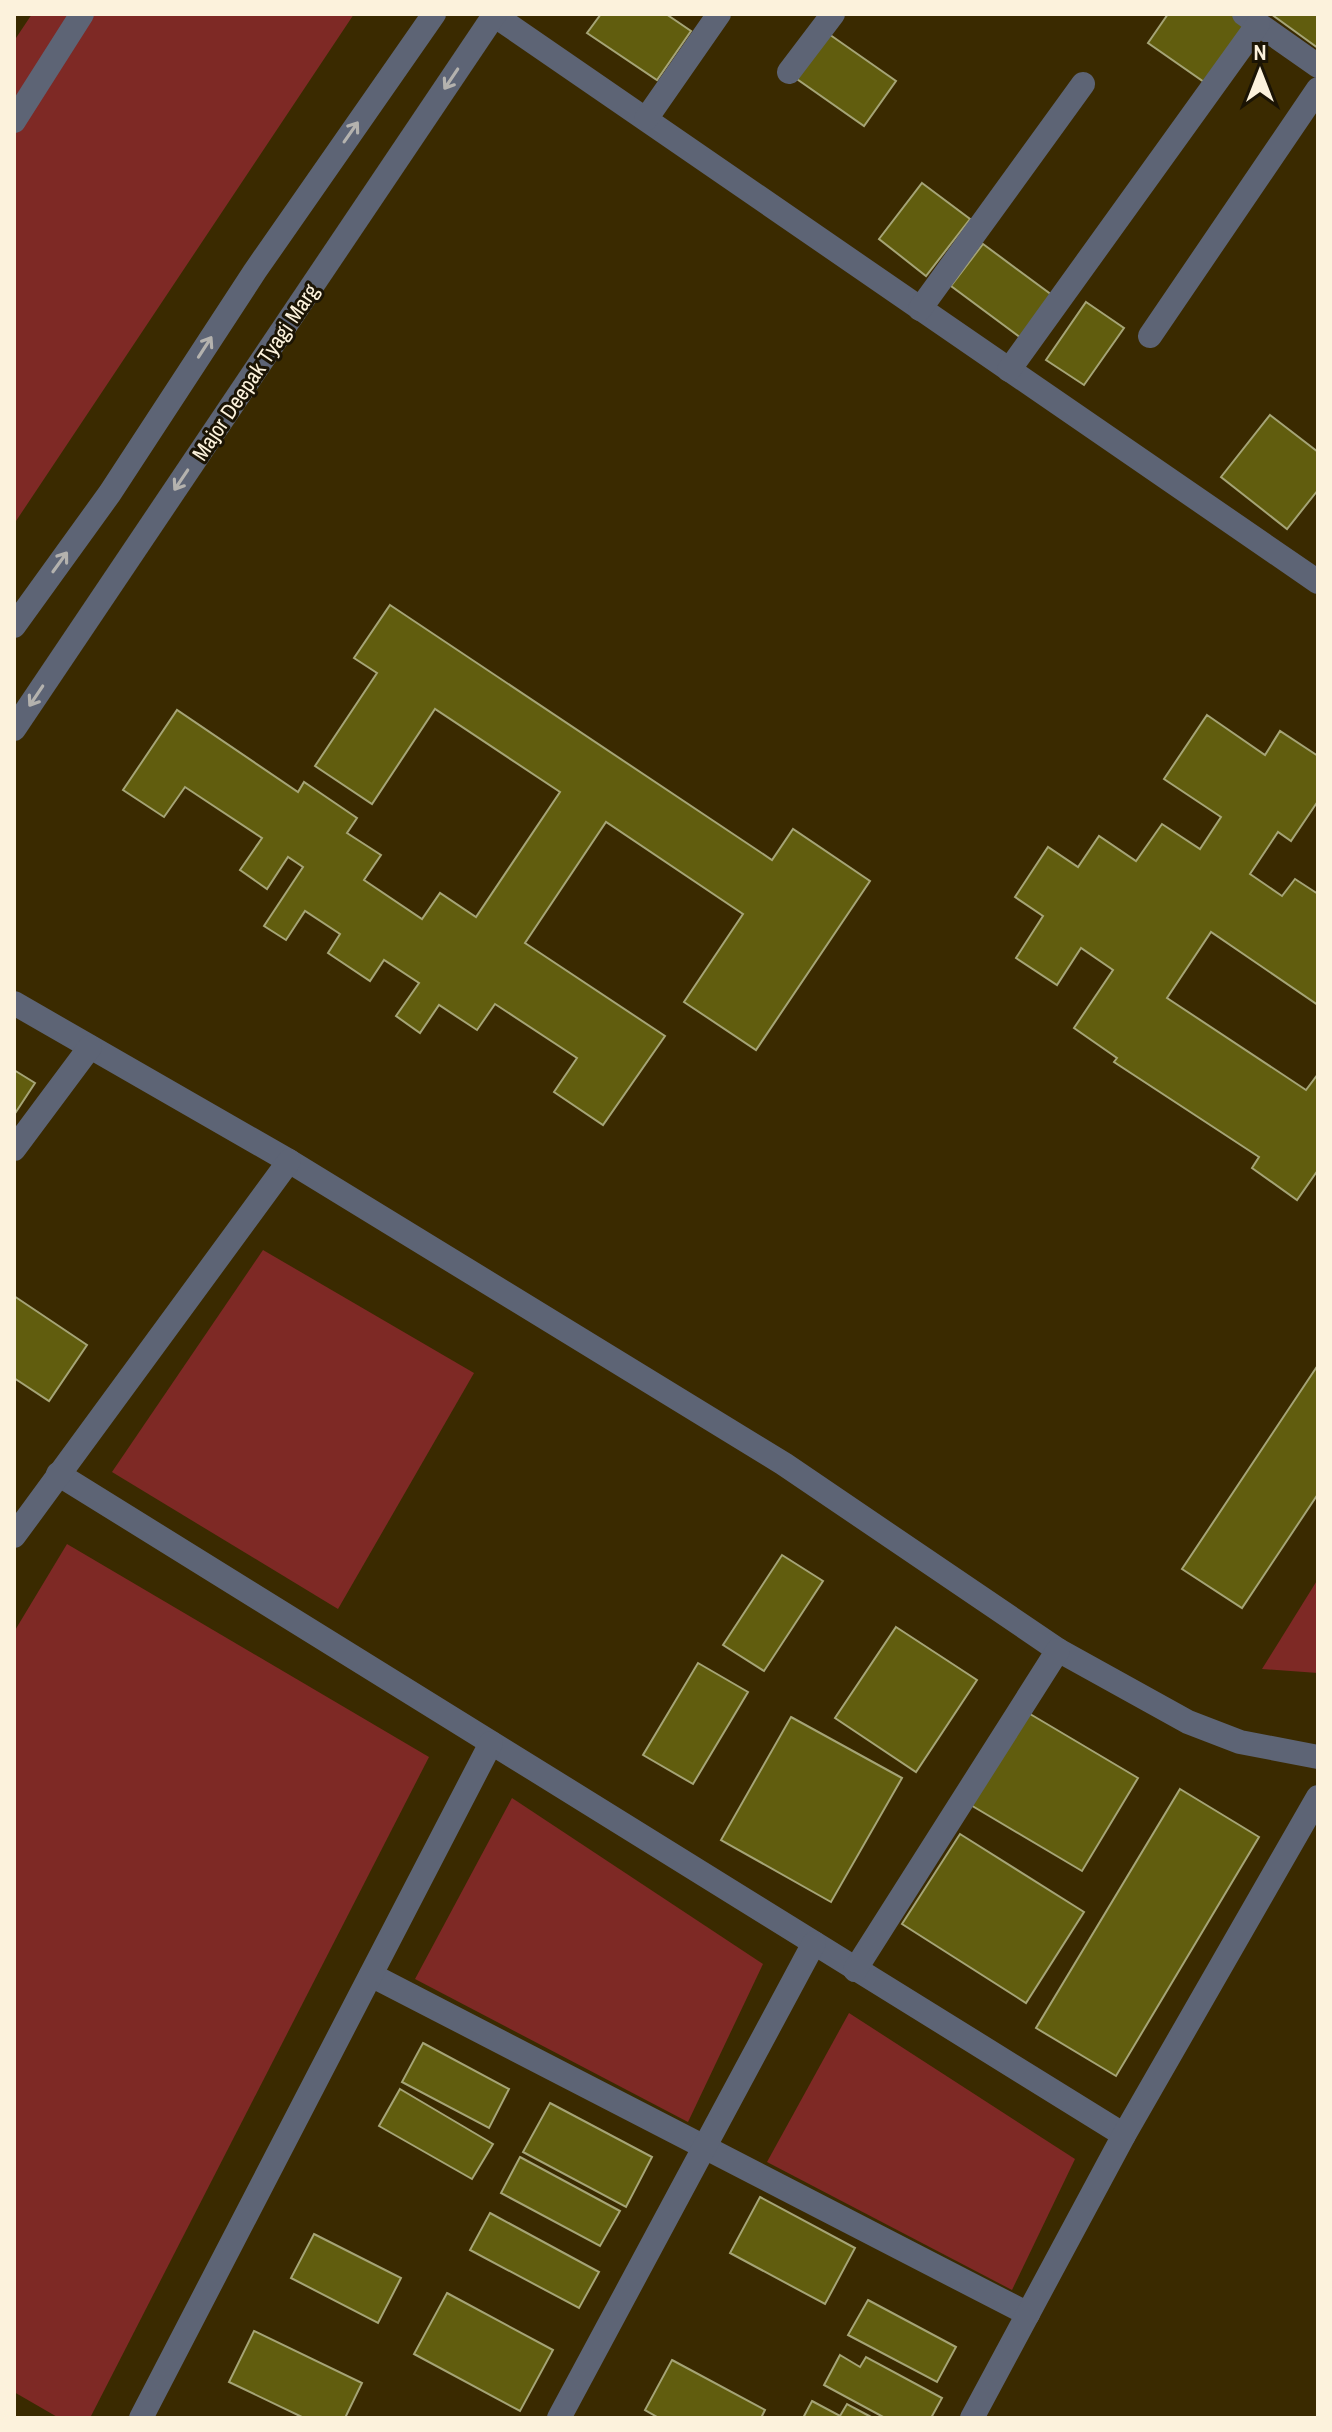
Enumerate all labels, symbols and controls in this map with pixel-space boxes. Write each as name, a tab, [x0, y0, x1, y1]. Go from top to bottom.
north arrow	[1220, 32, 1300, 112]
text: N	[1253, 37, 1267, 67]
one-way arrow	[443, 67, 460, 89]
one-way arrow	[343, 121, 359, 143]
street label: Major Deepak Tyagi Marg	[185, 278, 325, 466]
one-way arrow	[198, 336, 214, 359]
one-way arrow	[173, 469, 190, 491]
one-way arrow	[51, 552, 68, 574]
one-way arrow	[28, 684, 44, 707]

